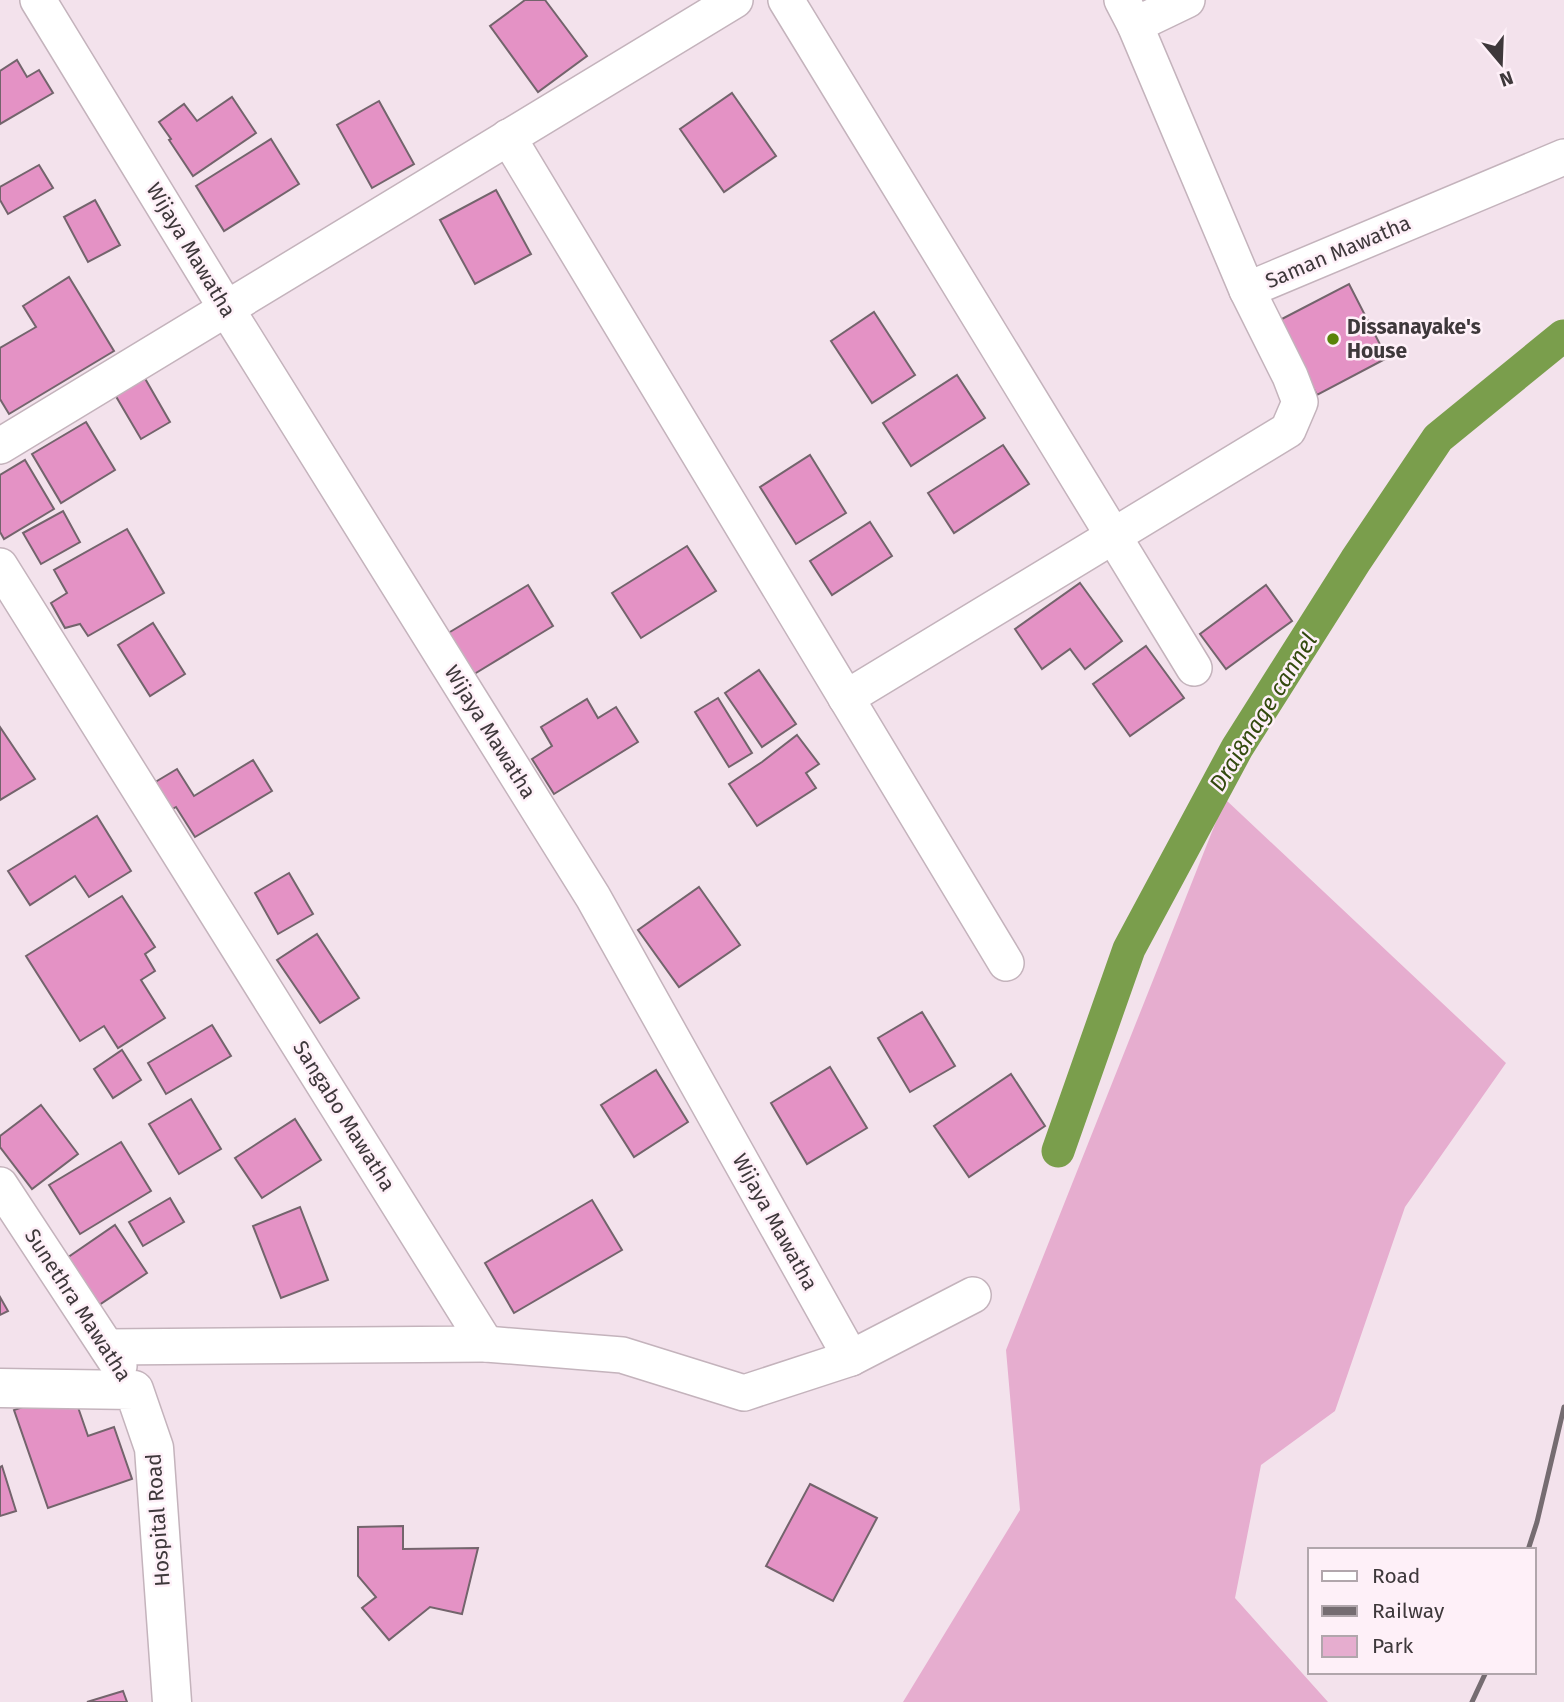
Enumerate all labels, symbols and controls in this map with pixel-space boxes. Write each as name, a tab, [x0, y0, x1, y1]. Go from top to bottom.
north arrow	[1466, 28, 1536, 98]
text: N	[1497, 66, 1516, 92]
street label: Wijaya Mawatha	[141, 178, 241, 322]
street label: Saman Mawatha	[1261, 210, 1415, 294]
place label: Dissanayake's House	[1347, 314, 1481, 364]
marker: Dissanayake's House	[1325, 331, 1341, 347]
water label: Drai8nage cannel	[1203, 628, 1323, 796]
street label: Wijaya Mawatha	[439, 660, 541, 804]
street label: Sangabo Mawatha	[287, 1036, 401, 1196]
street label: Wijaya Mawatha	[727, 1149, 823, 1295]
street label: Sunethra Mawatha	[19, 1224, 137, 1386]
street label: Hospital Road	[140, 1452, 176, 1588]
legend	[1308, 1548, 1536, 1674]
text: Road	[1372, 1563, 1420, 1589]
text: Railway	[1372, 1598, 1445, 1624]
text: Park	[1372, 1633, 1414, 1659]

